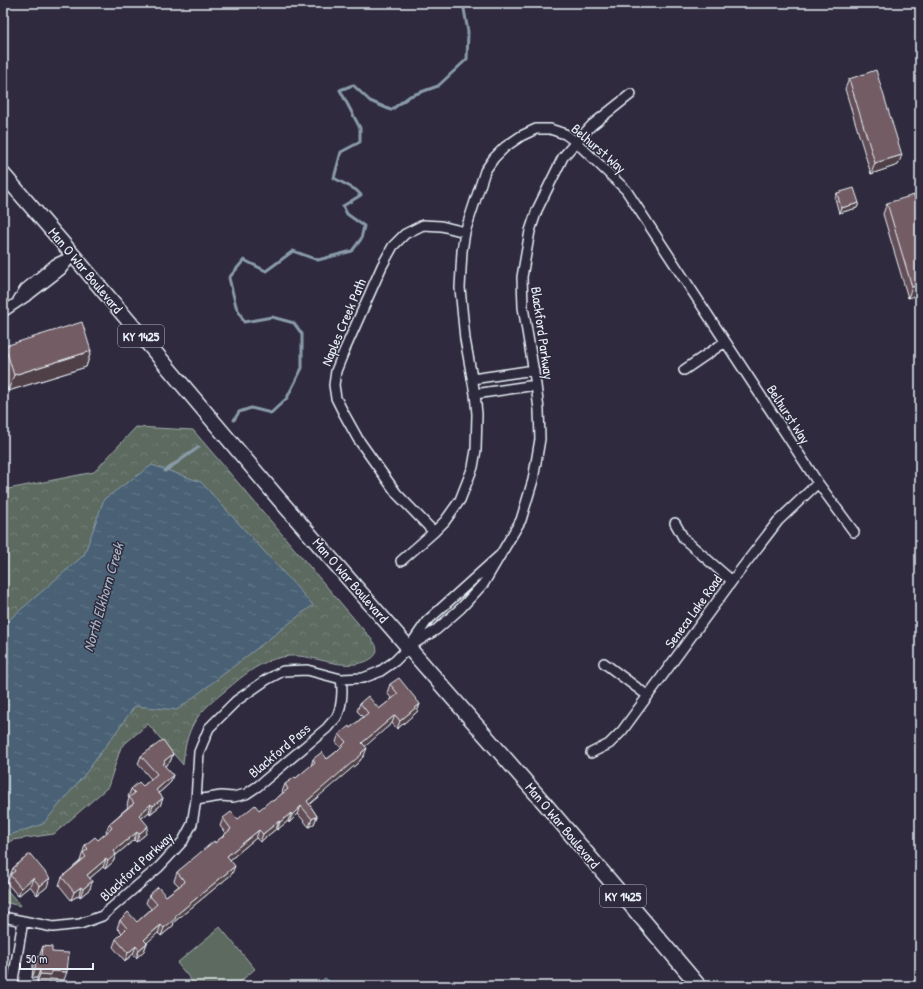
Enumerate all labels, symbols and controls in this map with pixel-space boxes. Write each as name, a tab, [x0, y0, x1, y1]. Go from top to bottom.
street label: Belhurst Way	[567, 119, 630, 178]
street label: Man O War Boulevard	[44, 223, 128, 317]
street label: Naples Creek Path	[316, 275, 371, 369]
street label: Blackford Parkway	[526, 285, 559, 381]
road number: KY 1425	[118, 325, 164, 347]
street label: Belhurst Way	[762, 381, 815, 448]
street label: Man O War Boulevard	[309, 534, 394, 627]
water label: North Elkhorn Creek	[77, 539, 129, 654]
street label: Seneca Lake Road	[660, 570, 726, 651]
street label: Blackford Pass	[244, 719, 314, 781]
street label: Man O War Boulevard	[521, 778, 605, 872]
street label: Blackford Parkway	[95, 827, 177, 906]
road number: KY 1425	[600, 885, 646, 907]
scale bar	[20, 945, 93, 971]
text: 50 m	[26, 950, 47, 967]

